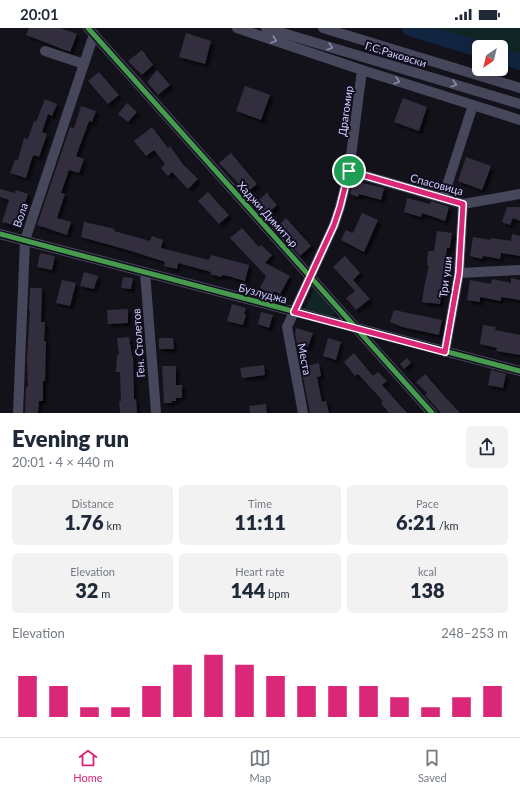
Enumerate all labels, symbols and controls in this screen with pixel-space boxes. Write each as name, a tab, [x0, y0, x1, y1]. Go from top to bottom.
text: 20:01	[20, 5, 59, 23]
one-way arrow	[270, 36, 277, 44]
street label: Г.С.Раковски	[364, 39, 428, 69]
north arrow	[472, 40, 508, 76]
map controls	[472, 40, 508, 76]
one-way arrow	[326, 42, 333, 51]
one-way arrow	[393, 76, 400, 85]
one-way arrow	[451, 79, 458, 88]
street label: Драгомир	[335, 85, 355, 137]
pin	[332, 154, 366, 188]
icon: arrive	[338, 160, 360, 182]
street label: Спасовица	[409, 171, 465, 197]
street label: Хаджи Димитър	[235, 178, 301, 250]
street label: Вола	[10, 201, 30, 229]
street label: Три уши	[436, 256, 454, 298]
street label: Бузлуджа	[237, 280, 289, 306]
street label: Ген. Столетов	[129, 308, 147, 378]
street label: Места	[296, 342, 314, 376]
text: Evening run	[12, 425, 129, 452]
button: share	[466, 426, 508, 468]
text: 20:01 · 4 × 440 m	[12, 454, 114, 470]
text: Distance	[72, 497, 114, 510]
text: Time	[248, 497, 272, 510]
text: Pace	[416, 497, 439, 510]
text: 1.76	[64, 510, 104, 534]
text: 11:11	[234, 510, 286, 534]
text: 6:21	[396, 510, 436, 534]
text: km	[104, 519, 121, 532]
text: /km	[436, 519, 459, 532]
text: Elevation	[70, 565, 115, 578]
text: Heart rate	[235, 565, 285, 578]
text: kcal	[418, 565, 437, 578]
text: 32	[75, 578, 98, 602]
text: 144	[230, 578, 265, 602]
text: 138	[410, 578, 445, 602]
text: m	[98, 587, 110, 600]
text: bpm	[265, 587, 290, 600]
text: Elevation	[12, 625, 65, 641]
text: 248–253 m	[441, 625, 508, 641]
tab: Home	[73, 747, 103, 784]
tab: Map	[249, 747, 271, 784]
tab: Saved	[418, 747, 447, 784]

